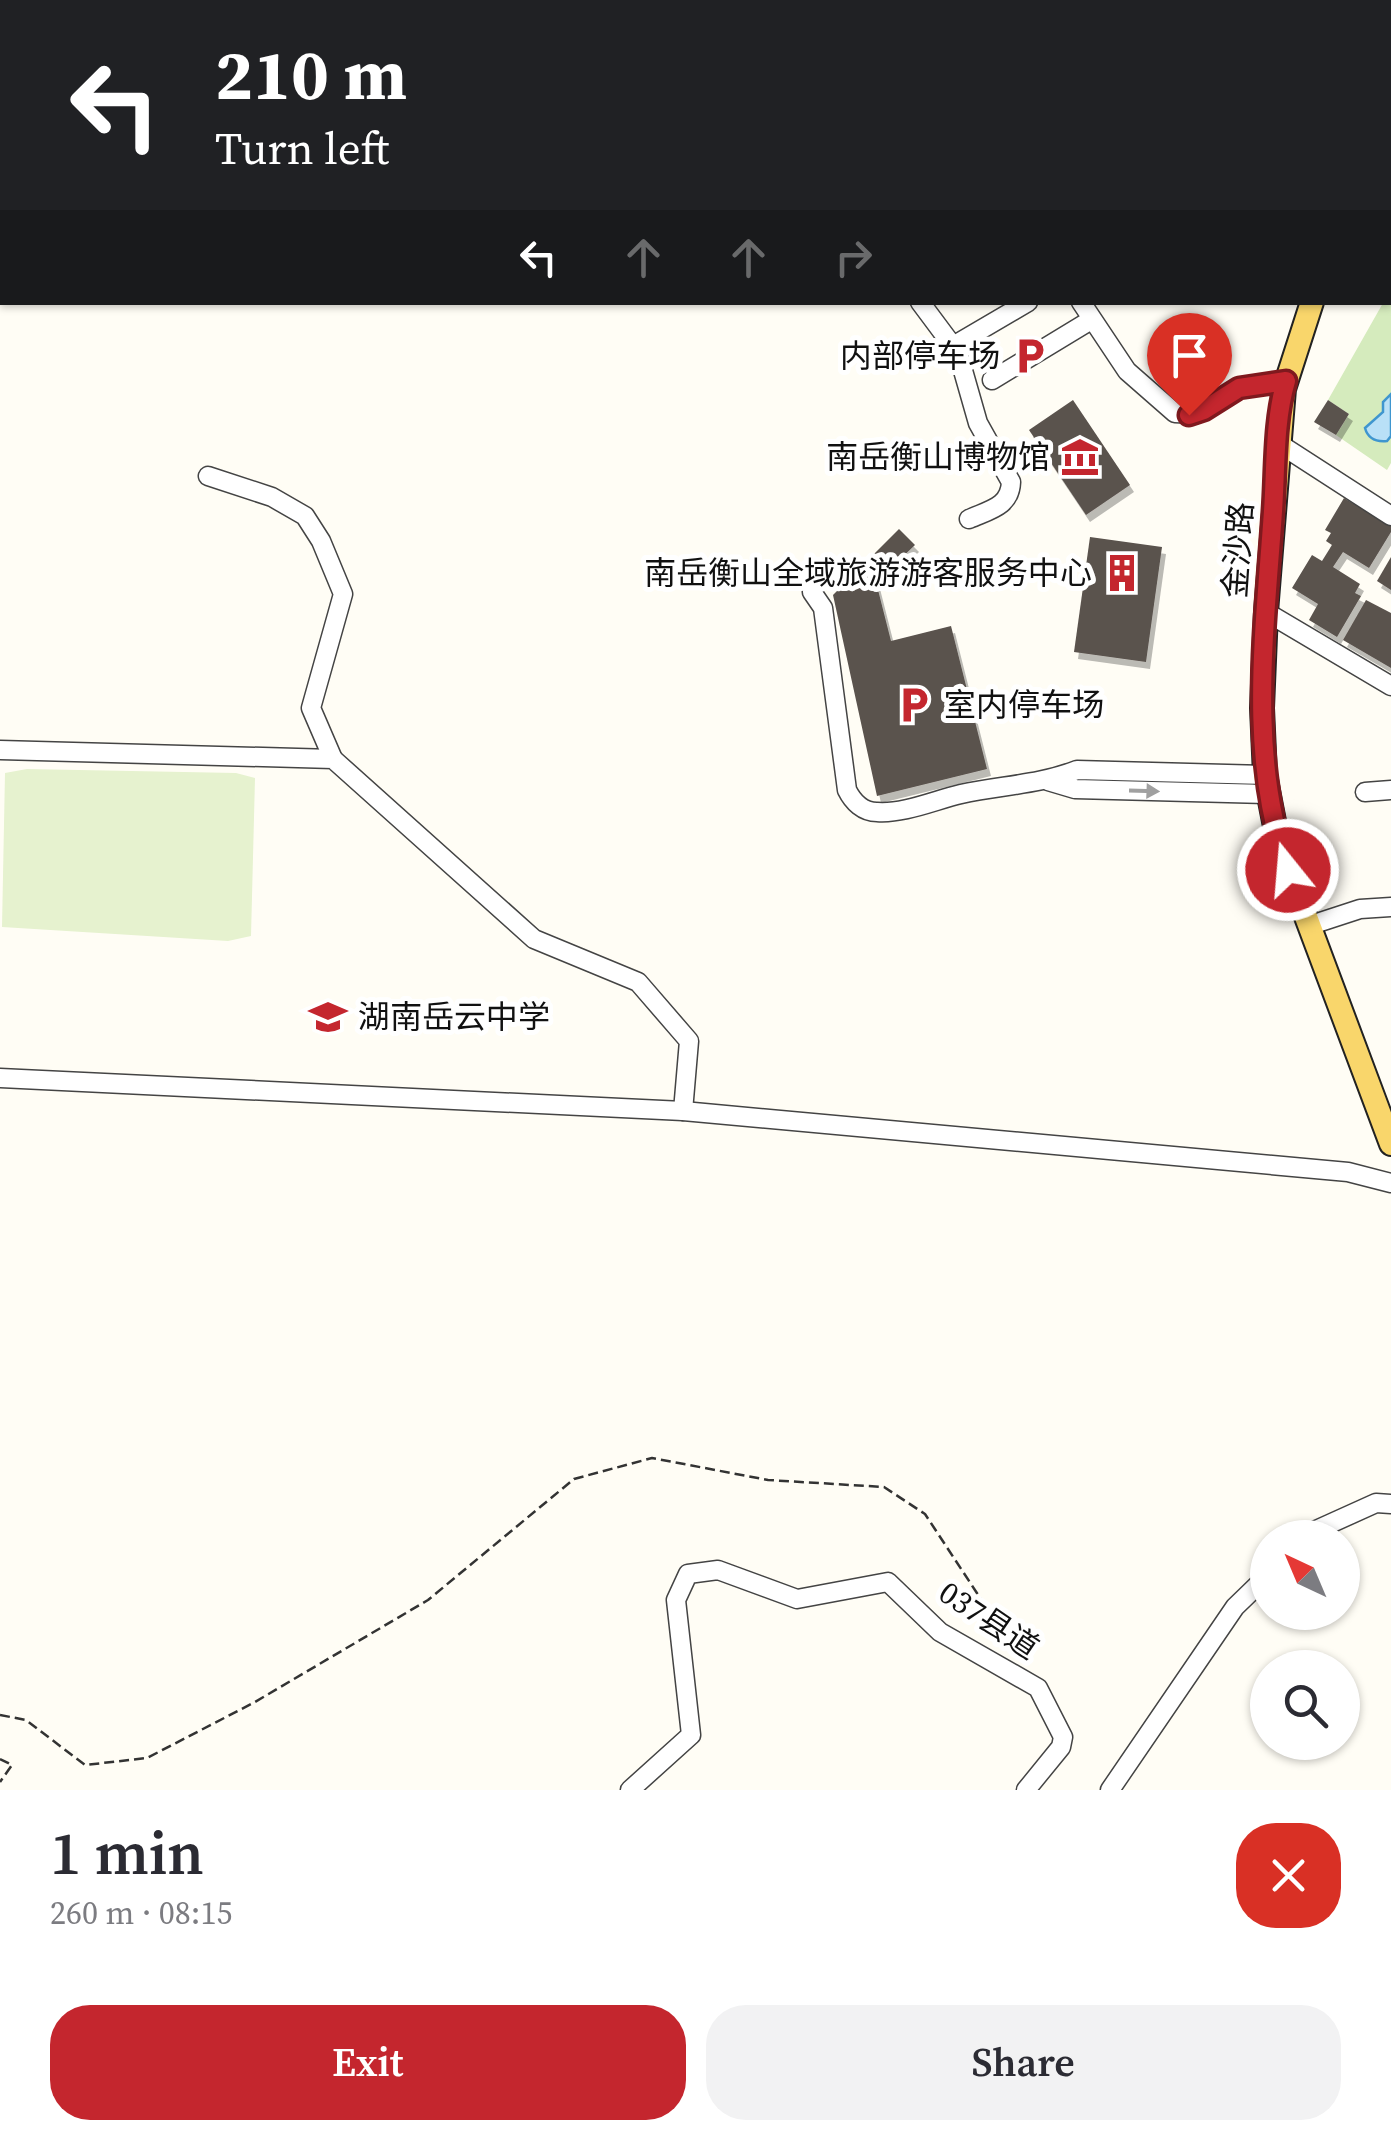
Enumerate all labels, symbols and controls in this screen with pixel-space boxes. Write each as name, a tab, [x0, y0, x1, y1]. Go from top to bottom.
text: 210 m	[215, 26, 407, 122]
icon: left	[50, 40, 180, 170]
text: Turn left	[215, 117, 389, 179]
icon: left	[511, 230, 566, 285]
icon: ahead	[616, 230, 671, 285]
icon: ahead	[721, 230, 776, 285]
icon: right	[826, 230, 881, 285]
pin	[1147, 313, 1232, 416]
icon: arrive	[1162, 328, 1217, 383]
place label: 内部停车场	[840, 334, 1000, 378]
parking icon: 内部停车场	[1009, 335, 1051, 377]
place label: 南岳衡山博物馆	[826, 435, 1050, 479]
museum icon: 南岳衡山博物馆	[1059, 436, 1101, 478]
street label: 金沙路	[1213, 501, 1263, 599]
place label: 南岳衡山全域旅游游客服务中心	[644, 551, 1092, 595]
building icon: 南岳衡山全域旅游游客服务中心	[1101, 552, 1143, 594]
place label: 室内停车场	[944, 683, 1104, 727]
parking icon: 室内停车场	[893, 684, 935, 726]
one-way arrow	[1129, 783, 1161, 799]
position arrow	[1236, 818, 1340, 922]
place label: 湖南岳云中学	[358, 995, 550, 1039]
school or university icon: 湖南岳云中学	[307, 996, 349, 1038]
north arrow	[1250, 1520, 1360, 1630]
map controls	[1250, 1520, 1360, 1760]
street label: 037县道	[930, 1570, 1048, 1670]
button: search	[1250, 1650, 1360, 1760]
text: 1 min	[50, 1812, 204, 1894]
button: close	[1236, 1823, 1341, 1928]
text: 260 m · 08:15	[50, 1891, 232, 1935]
button: Exit	[50, 2005, 686, 2120]
button: Share	[706, 2005, 1341, 2120]

